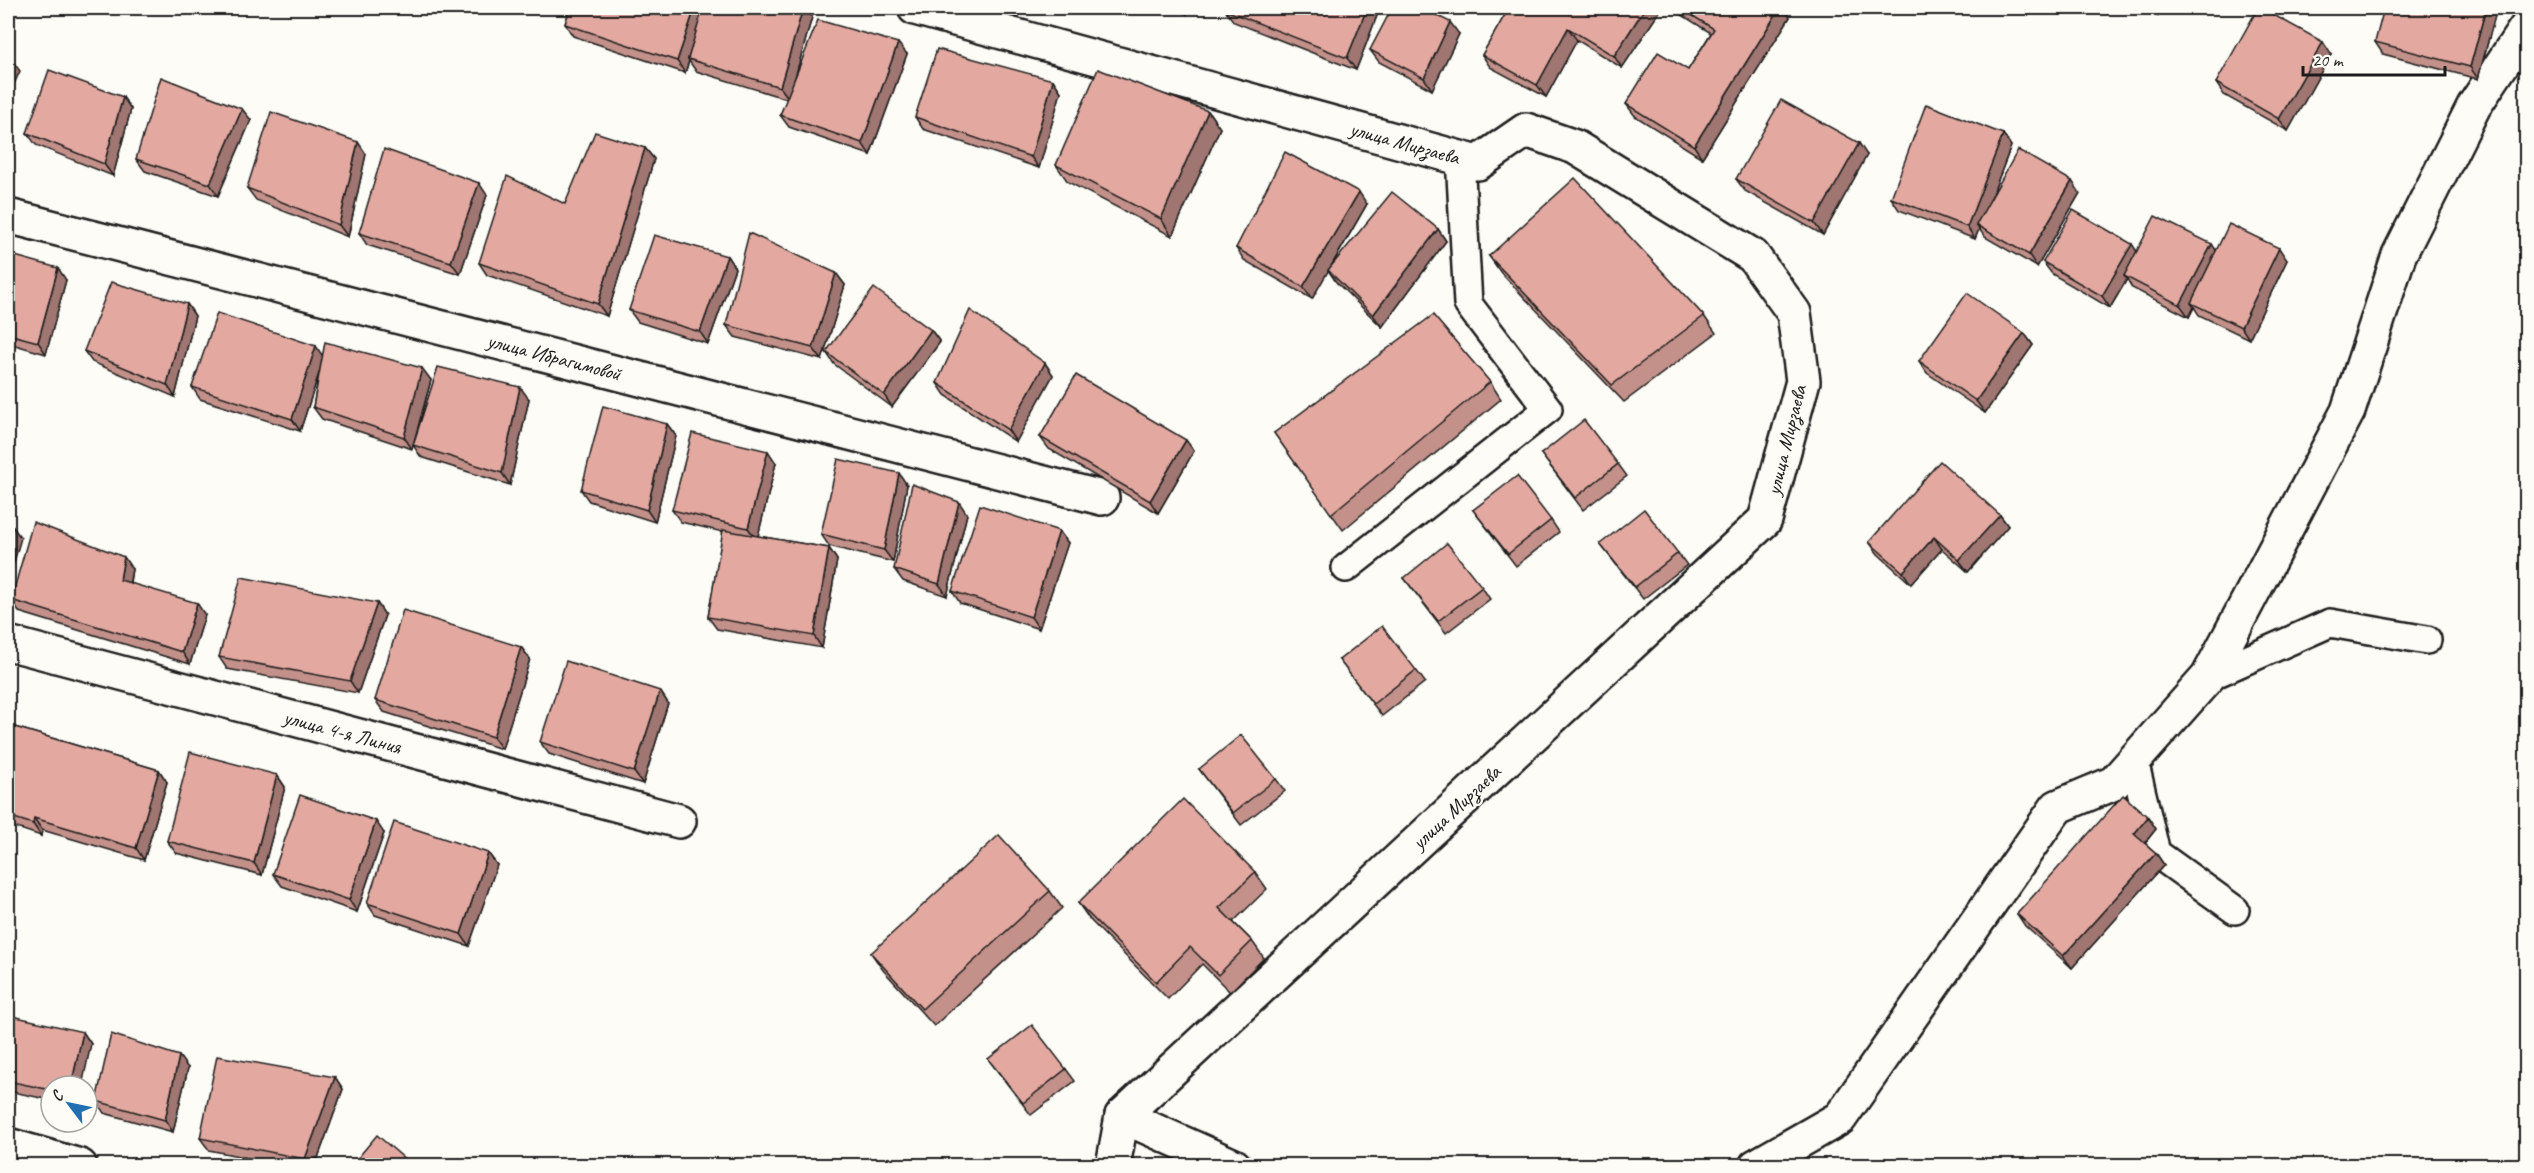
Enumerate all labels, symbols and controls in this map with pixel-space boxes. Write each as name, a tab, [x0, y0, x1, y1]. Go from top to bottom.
scale bar	[2303, 39, 2446, 77]
text: 20 m	[2312, 49, 2345, 71]
street label: улица Мирзаева	[1345, 115, 1464, 171]
street label: улица Ибрагимовой	[482, 327, 625, 387]
street label: улица Мирзаева	[1759, 381, 1814, 500]
street label: улица 4-я Линия	[279, 703, 405, 760]
street label: улица Мирзаева	[1405, 758, 1508, 857]
north arrow	[39, 1074, 99, 1134]
text: С	[47, 1086, 69, 1105]

